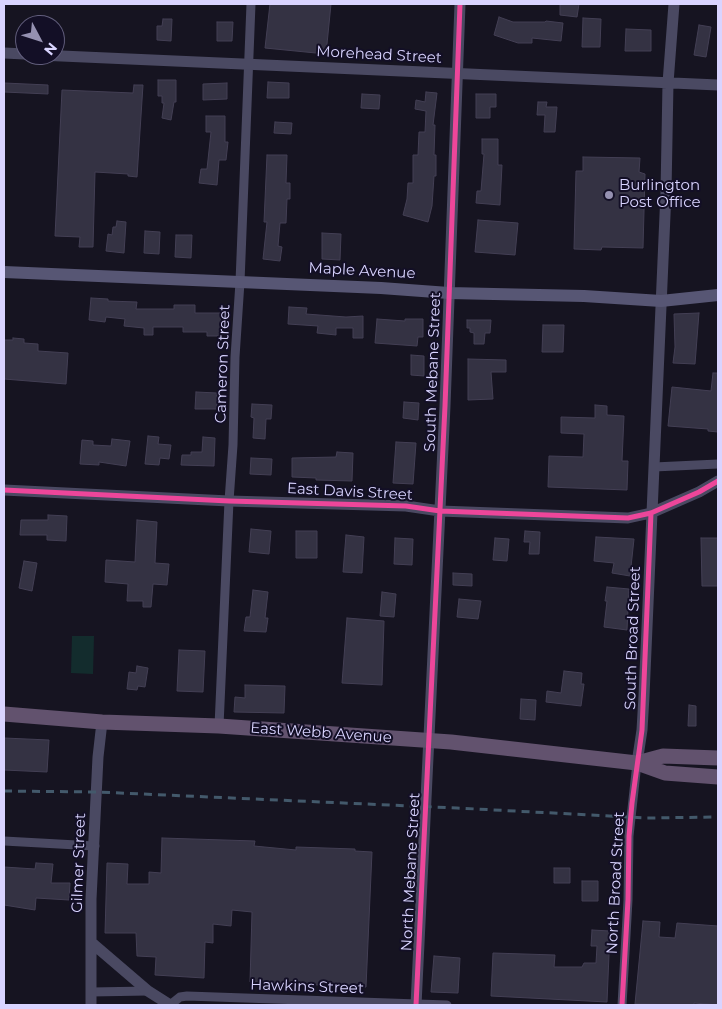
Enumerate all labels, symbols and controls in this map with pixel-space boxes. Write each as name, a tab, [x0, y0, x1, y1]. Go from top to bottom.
north arrow	[15, 15, 65, 65]
text: N	[40, 39, 61, 59]
street label: Morehead Street	[316, 43, 442, 67]
place label: Burlington Post Office	[619, 177, 700, 212]
marker: Burlington Post Office	[603, 189, 615, 201]
street label: Maple Avenue	[308, 259, 416, 283]
street label: South Mebane Street	[421, 292, 445, 452]
street label: Cameron Street	[212, 304, 234, 424]
street label: East Davis Street	[287, 480, 413, 504]
street label: South Broad Street	[621, 566, 645, 710]
street label: East Webb Avenue	[250, 719, 392, 747]
street label: North Mebane Street	[398, 792, 424, 952]
street label: North Broad Street	[603, 811, 629, 955]
street label: Gilmer Street	[68, 813, 90, 913]
street label: Hawkins Street	[250, 976, 364, 998]

